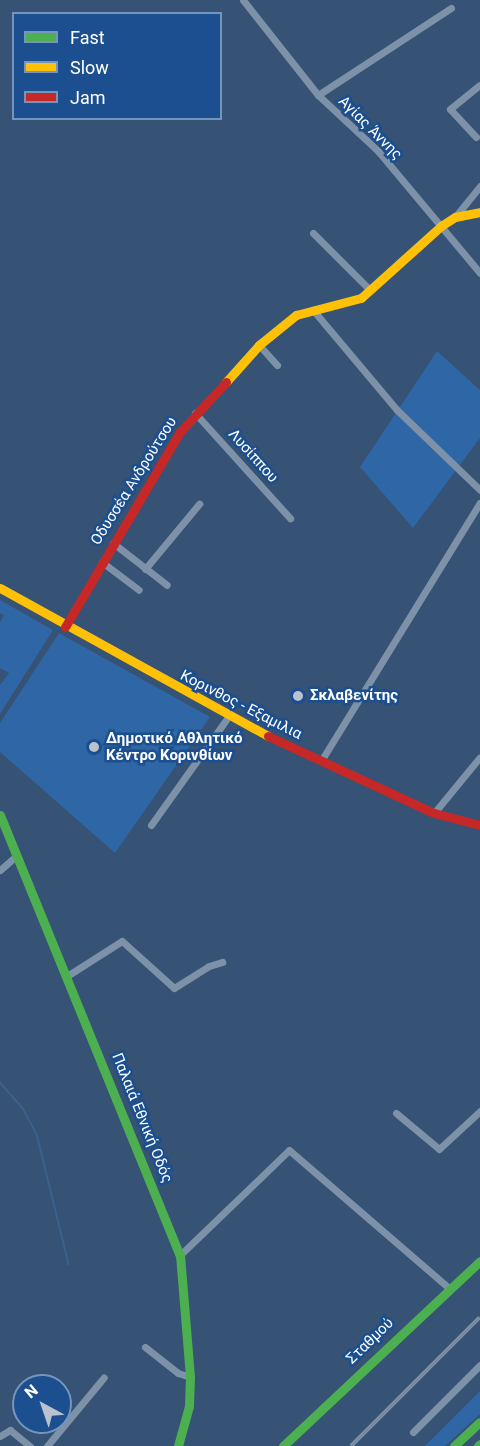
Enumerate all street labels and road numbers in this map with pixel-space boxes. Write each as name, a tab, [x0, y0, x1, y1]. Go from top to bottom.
street label: Αγίας Άννης	[334, 92, 406, 164]
street label: Οδυσσέα Ανδρούτσου	[87, 414, 181, 548]
street label: Λυσίππου	[224, 425, 282, 487]
street label: Κορινθος - Εξαμιλια	[177, 667, 305, 743]
street label: Παλαιά Εθνική Οδός	[108, 1051, 176, 1185]
street label: Σταθμού	[343, 1314, 397, 1368]

